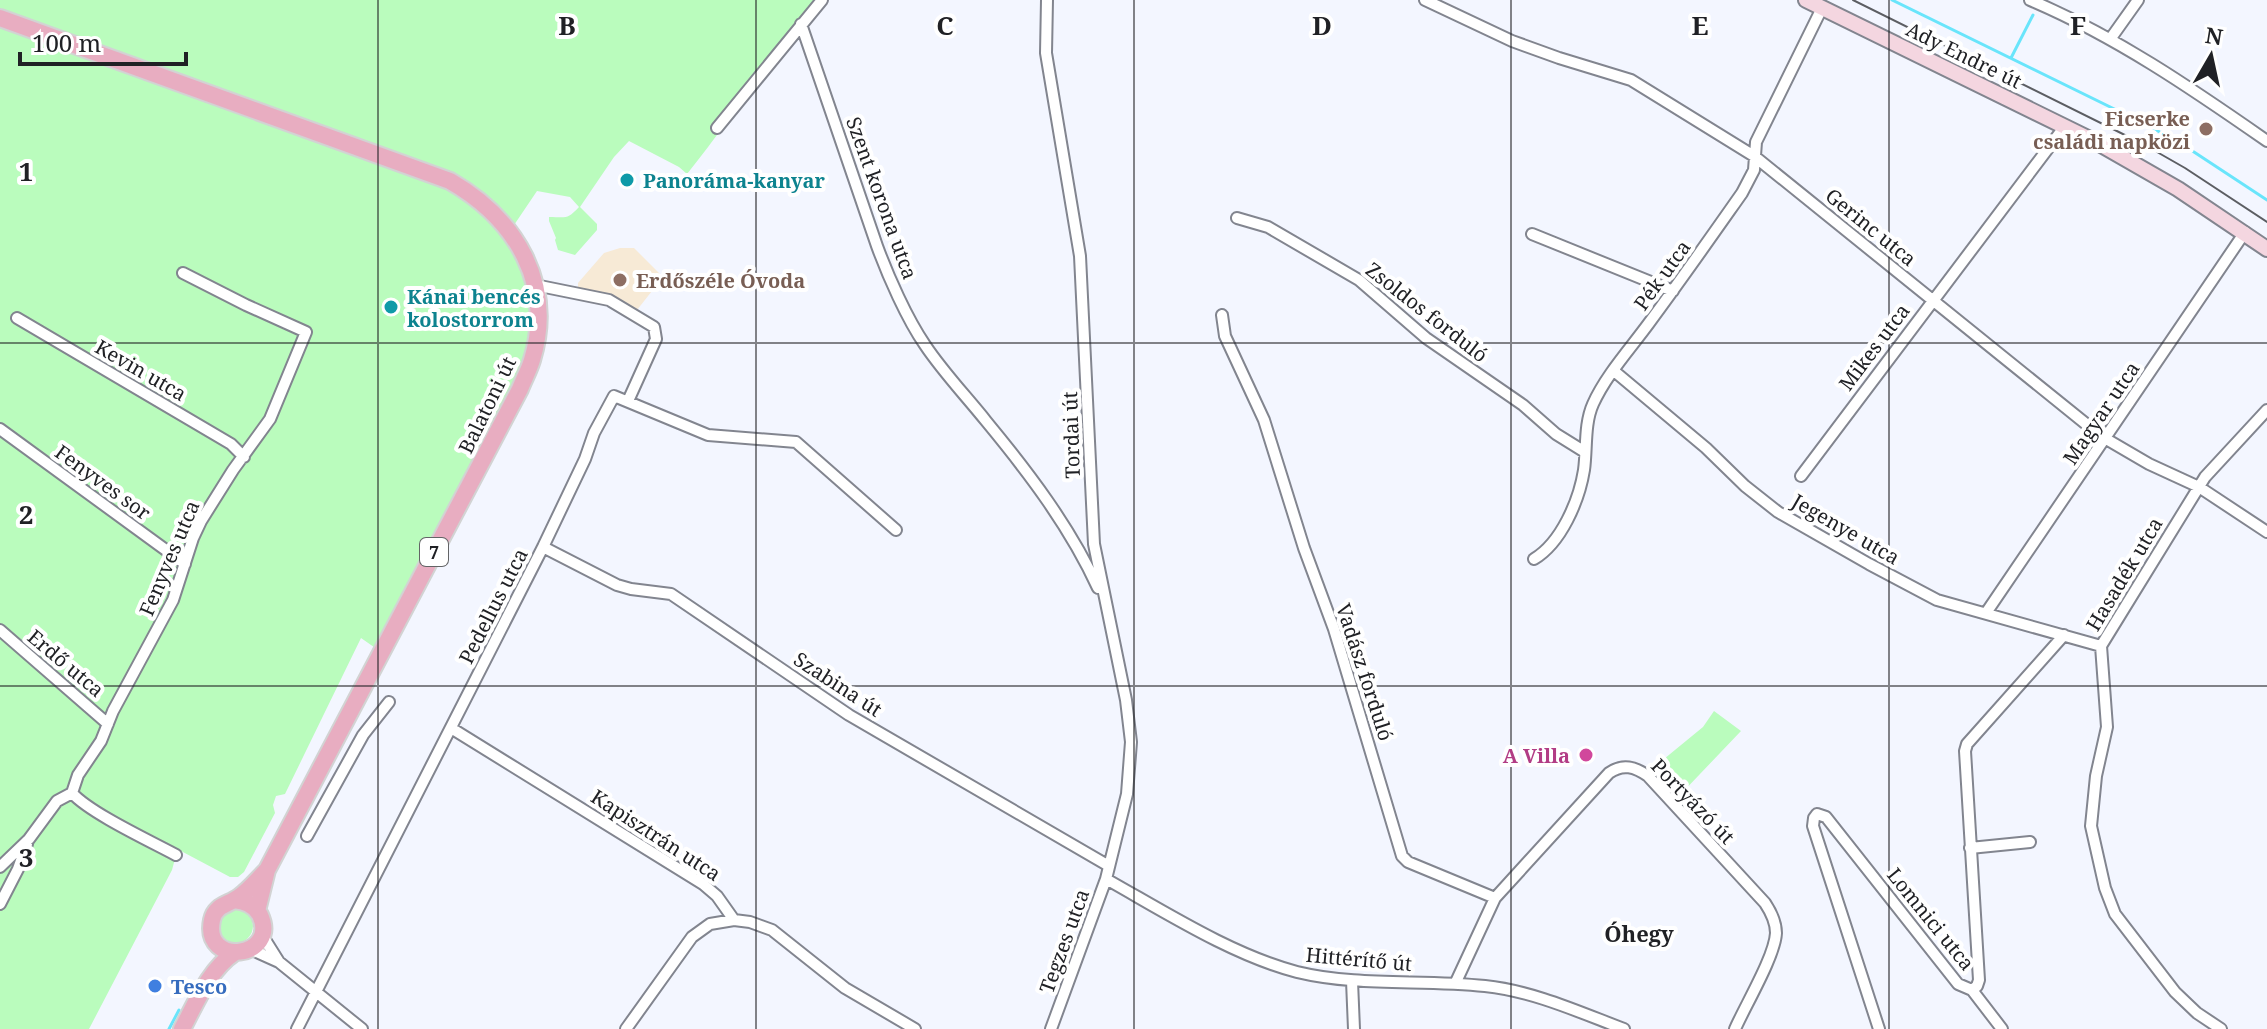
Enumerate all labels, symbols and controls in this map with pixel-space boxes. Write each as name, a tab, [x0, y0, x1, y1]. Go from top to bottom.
text: B	[558, 7, 576, 43]
text: C	[936, 7, 954, 43]
text: D	[1312, 7, 1332, 43]
text: E	[1692, 7, 1709, 43]
text: F	[2070, 7, 2086, 43]
street label: Ady Endre út	[1902, 15, 2026, 95]
scale bar	[20, 16, 186, 66]
north arrow	[2171, 16, 2251, 96]
text: N	[2203, 19, 2225, 51]
text: 100 m	[32, 26, 101, 59]
place label: Ficserke családi napközi	[2033, 105, 2190, 155]
street label: Szent korona utca	[840, 113, 924, 283]
marker: Ficserke családi napközi	[2197, 120, 2215, 138]
text: 1	[19, 153, 33, 189]
place label: Panoráma-kanyar	[643, 167, 826, 194]
marker: Panoráma-kanyar	[618, 171, 636, 189]
street label: Gerinc utca	[1820, 182, 1922, 272]
street label: Pék utca	[1627, 234, 1697, 316]
street label: Zsoldos forduló	[1360, 256, 1494, 368]
place label: Erdőszéle Óvoda	[636, 267, 805, 294]
marker: Erdőszéle Óvoda	[611, 271, 629, 289]
place label: Kánai bencés kolostorrom	[407, 283, 541, 333]
marker: Kánai bencés kolostorrom	[382, 298, 400, 316]
street label: Mikes utca	[1832, 298, 1916, 396]
street label: Kevin utca	[90, 333, 192, 407]
street label: Balatoni út	[452, 352, 522, 458]
street label: Magyar utca	[2057, 356, 2145, 470]
street label: Tordai út	[1056, 391, 1086, 479]
street label: Fenyves sor	[50, 438, 157, 526]
street label: Jegenye utca	[1786, 487, 1905, 571]
text: 2	[19, 496, 33, 532]
street label: Fenyves utca	[133, 496, 205, 620]
street label: Hasadék utca	[2079, 512, 2169, 636]
road number: 7	[420, 538, 448, 566]
street label: Pedellus utca	[452, 544, 534, 668]
street label: Vadász forduló	[1330, 600, 1400, 744]
street label: Erdő utca	[22, 623, 110, 703]
street label: Szabina út	[789, 645, 887, 723]
place label: A Villa	[1503, 742, 1570, 769]
marker: A Villa	[1577, 746, 1595, 764]
street label: Portyázó út	[1645, 752, 1741, 850]
street label: Kapisztrán utca	[586, 783, 726, 887]
text: 3	[19, 839, 33, 875]
street label: Lomnici utca	[1881, 862, 1981, 976]
street label: Tegzes utca	[1033, 885, 1095, 997]
district label: Óhegy	[1604, 918, 1674, 948]
street label: Hittérítő út	[1305, 941, 1413, 977]
place label: Tesco	[171, 973, 227, 1000]
marker: Tesco	[146, 977, 164, 995]

